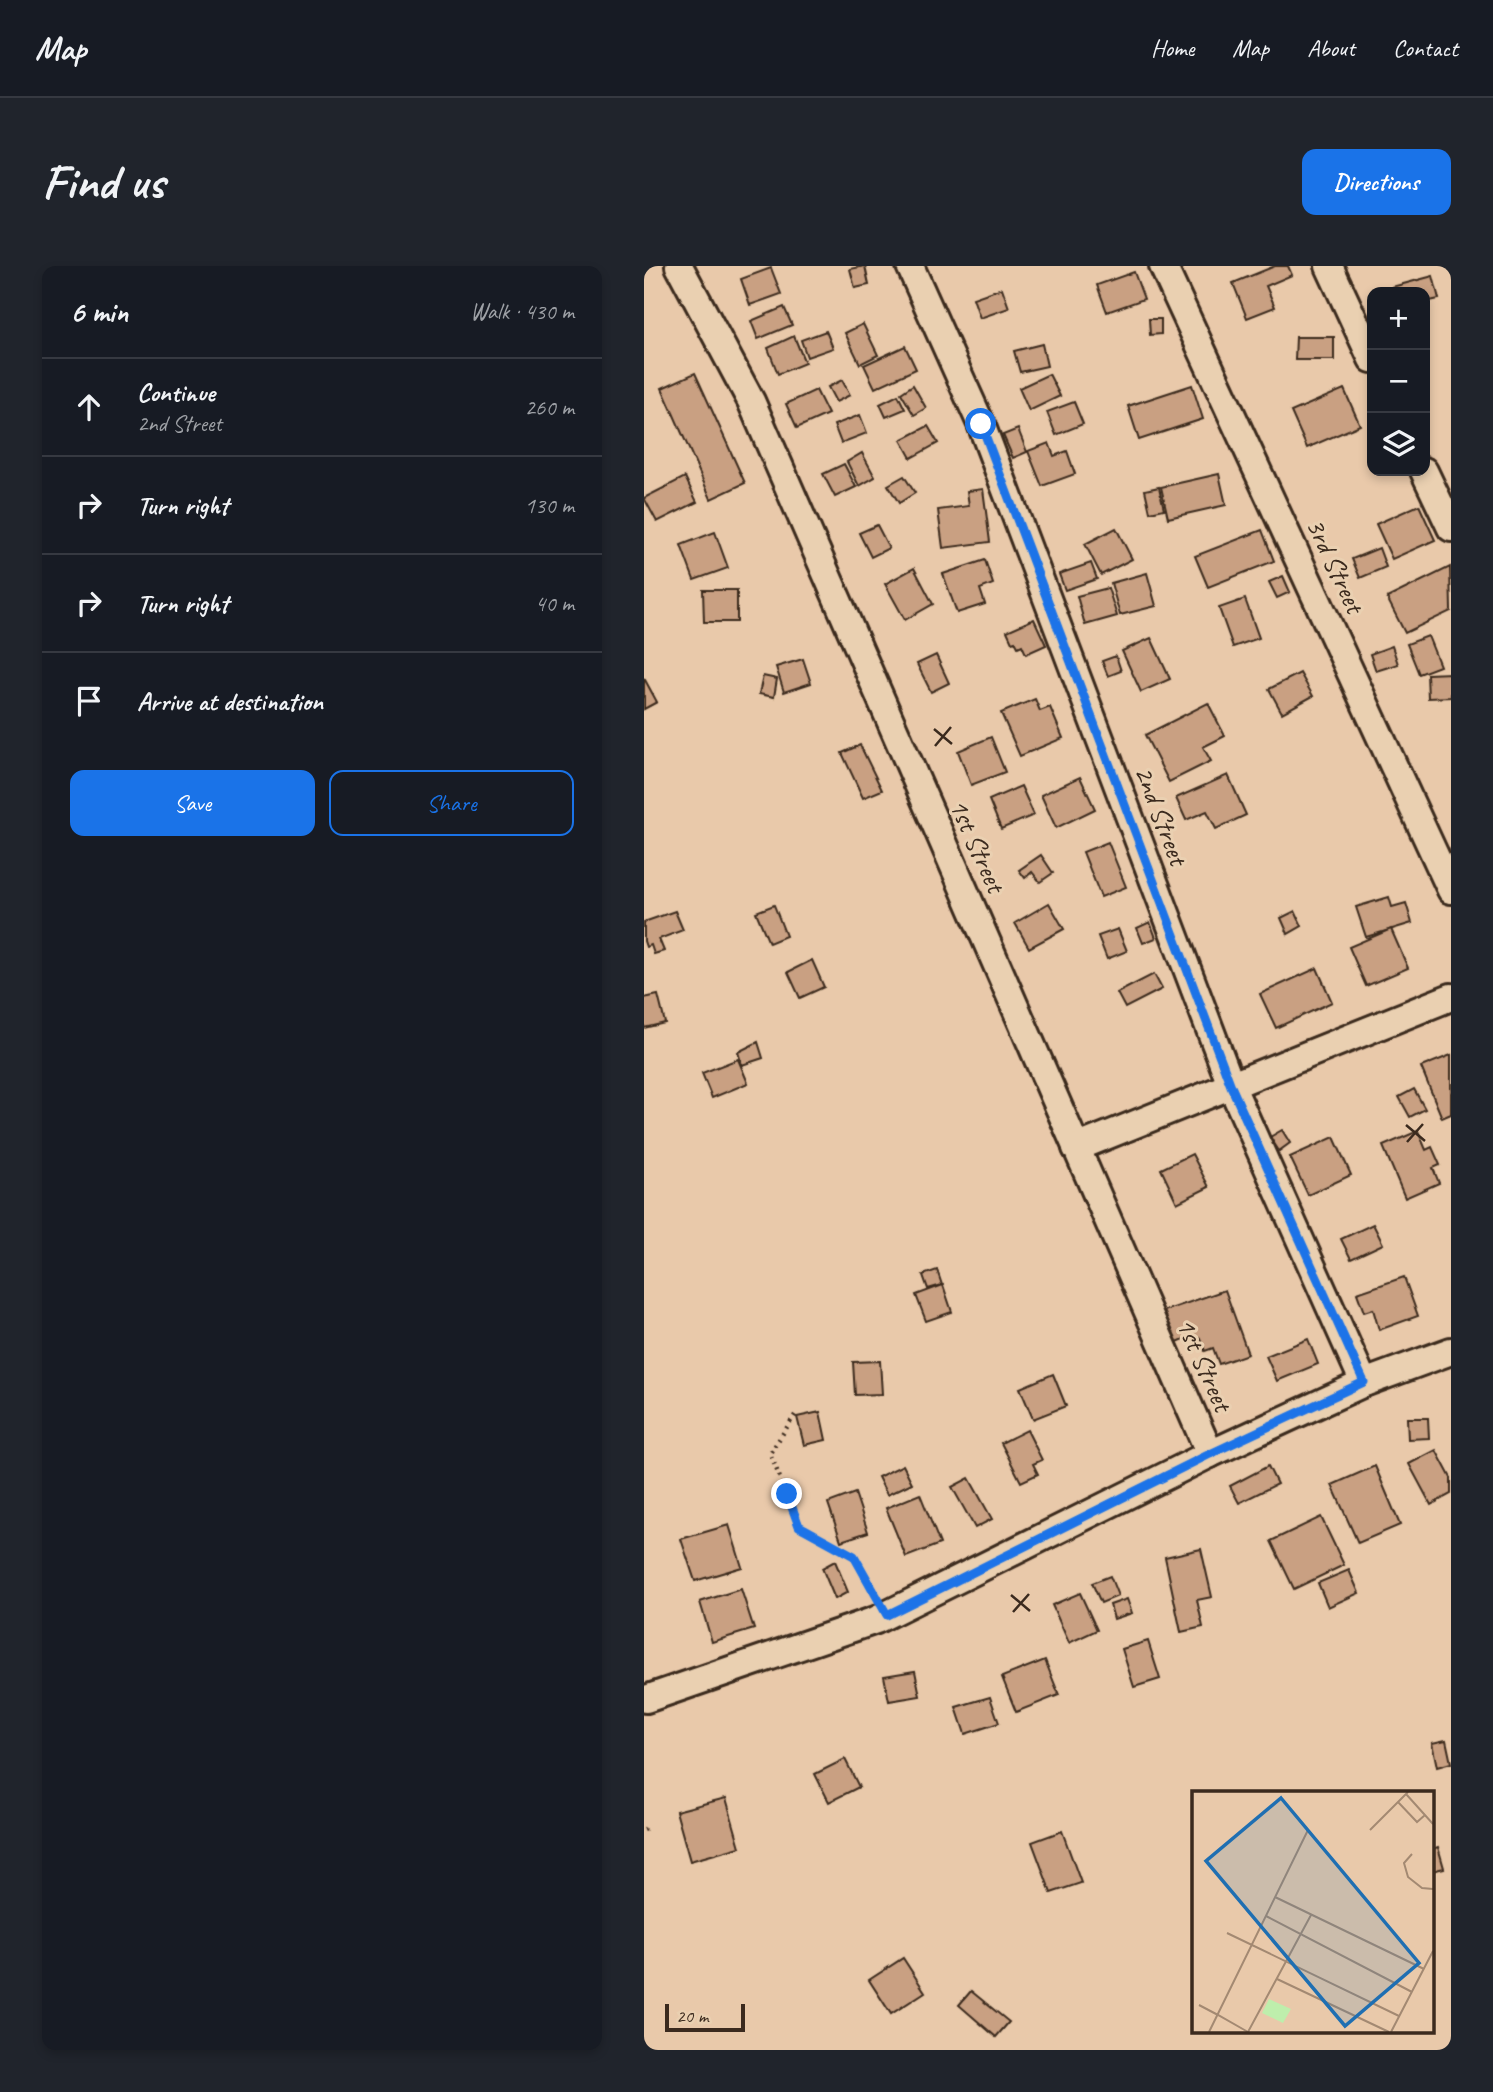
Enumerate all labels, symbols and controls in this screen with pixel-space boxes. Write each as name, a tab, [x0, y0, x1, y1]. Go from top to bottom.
text: Map	[35, 27, 86, 69]
text: Home	[1151, 33, 1194, 63]
text: Map	[1232, 33, 1269, 63]
text: About	[1307, 33, 1355, 63]
text: Contact	[1393, 33, 1458, 63]
button: Directions	[1302, 149, 1451, 215]
text: Find us	[42, 151, 164, 213]
map controls	[1367, 287, 1430, 476]
button: +	[1367, 287, 1430, 350]
text: 6 min	[70, 293, 128, 331]
text: Walk · 430 m	[470, 297, 574, 326]
button: −	[1367, 350, 1430, 413]
text: Continue	[137, 376, 215, 409]
icon: ahead	[70, 388, 108, 426]
text: 260 m	[525, 393, 574, 422]
route start	[965, 408, 996, 439]
text: 2nd Street	[137, 409, 222, 438]
button: layers	[1367, 413, 1430, 476]
icon: right	[70, 486, 108, 524]
text: Turn right	[137, 489, 228, 522]
text: 130 m	[525, 491, 574, 520]
street label: 3rd Street	[1298, 512, 1374, 621]
icon: right	[70, 584, 108, 622]
text: Turn right	[137, 587, 228, 620]
text: 40 m	[535, 589, 574, 618]
icon: arrive	[70, 682, 108, 720]
text: Arrive at destination	[137, 685, 323, 718]
street label: 2nd Street	[1127, 761, 1197, 872]
button: Save	[70, 770, 315, 836]
button: Share	[329, 770, 574, 836]
street label: 1st Street	[941, 793, 1015, 900]
street label: 1st Street	[1168, 1312, 1242, 1419]
route end	[771, 1478, 802, 1509]
inset map	[1192, 1791, 1434, 2032]
scale bar	[665, 2001, 746, 2033]
text: 20 m	[676, 2004, 708, 2028]

